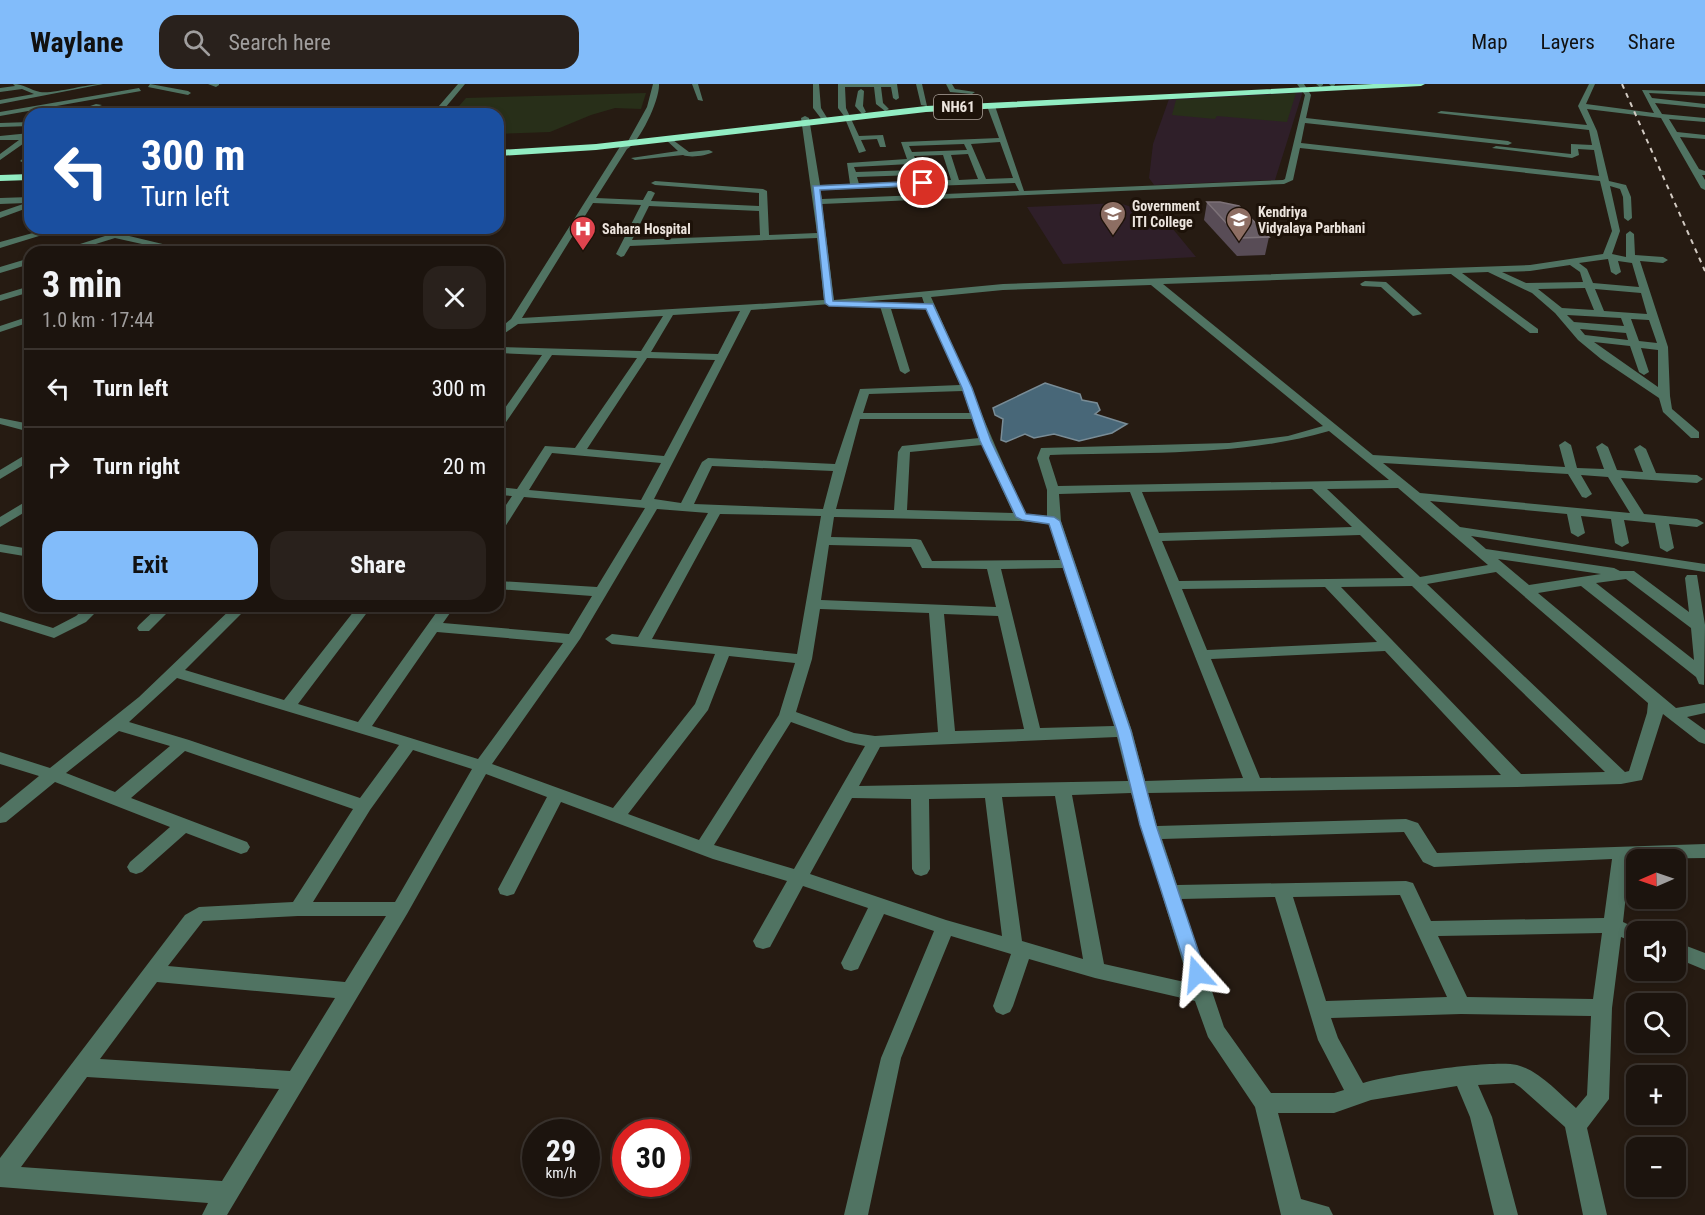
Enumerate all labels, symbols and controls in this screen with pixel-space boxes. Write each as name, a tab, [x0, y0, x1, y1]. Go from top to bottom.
search box	[159, 15, 579, 69]
text: Waylane	[30, 26, 123, 59]
icon: search	[180, 26, 213, 59]
text: Search here	[228, 30, 331, 55]
text: Map	[1471, 30, 1508, 54]
text: Layers	[1541, 30, 1595, 54]
text: Share	[1628, 30, 1675, 54]
road number: NH61	[934, 95, 982, 119]
text: 300 m	[141, 131, 246, 180]
icon: left	[42, 132, 120, 210]
pin	[897, 157, 948, 208]
icon: arrive	[906, 166, 939, 199]
text: Turn left	[141, 181, 230, 213]
place label: Government ITI College	[1132, 198, 1200, 230]
school or university icon: Government ITI College	[1098, 199, 1128, 237]
place label: Kendriya Vidyalaya Parbhani	[1258, 204, 1365, 236]
school or university icon: Kendriya Vidyalaya Parbhani	[1224, 205, 1254, 243]
hospital icon: Sahara Hospital	[568, 214, 598, 252]
place label: Sahara Hospital	[602, 221, 691, 237]
text: 3 min	[42, 264, 122, 306]
button: close	[423, 266, 486, 329]
text: 1.0 km · 17:44	[42, 308, 154, 332]
icon: left	[42, 372, 75, 405]
text: Turn left	[93, 376, 168, 401]
text: 300 m	[432, 376, 486, 401]
icon: right	[42, 450, 75, 483]
text: Turn right	[93, 454, 180, 479]
text: 20 m	[443, 454, 486, 479]
button: Exit	[42, 531, 258, 600]
button: Share	[270, 531, 486, 600]
north arrow	[1626, 849, 1686, 909]
map controls	[1626, 849, 1686, 1197]
button: sound	[1626, 921, 1686, 981]
position arrow	[1165, 942, 1229, 1006]
button: search	[1626, 993, 1686, 1053]
button: +	[1626, 1065, 1686, 1125]
speed limit sign: 30	[612, 1119, 690, 1197]
text: 29	[546, 1133, 576, 1168]
button: −	[1626, 1137, 1686, 1197]
text: km/h	[546, 1164, 576, 1182]

